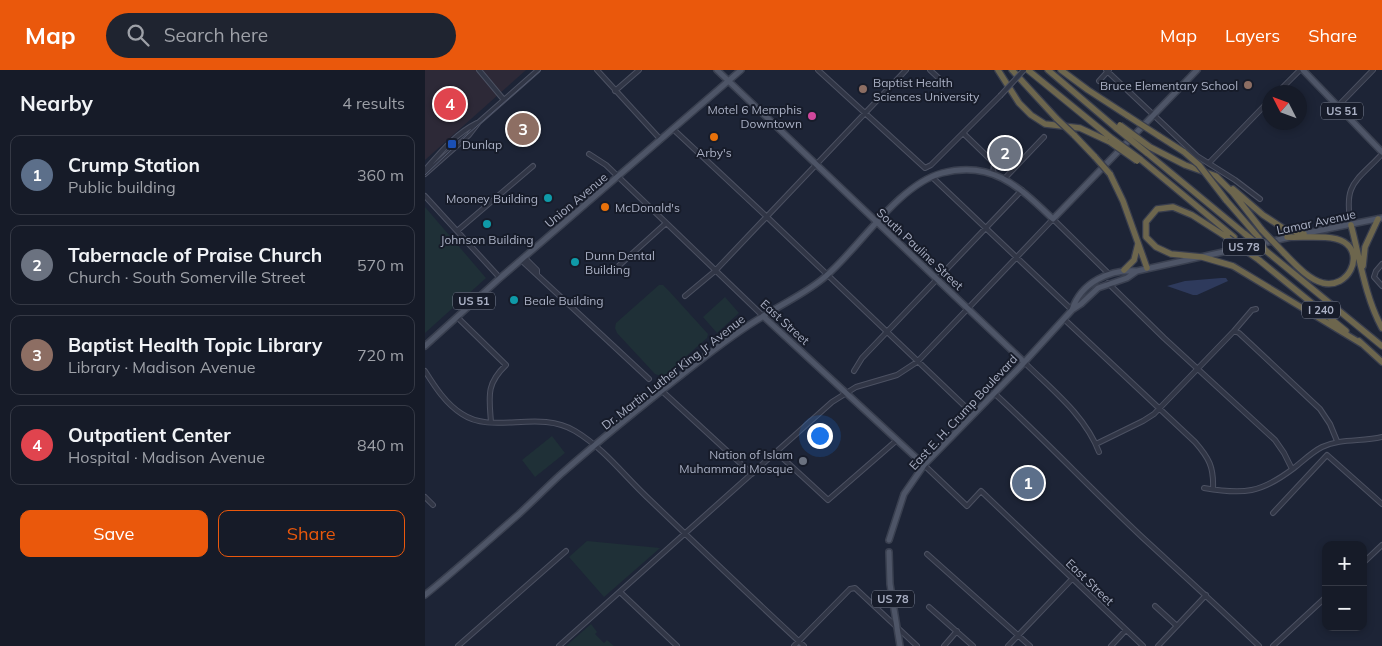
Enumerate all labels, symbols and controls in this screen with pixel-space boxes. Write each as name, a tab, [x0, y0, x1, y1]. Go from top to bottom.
search box	[106, 13, 456, 58]
text: Map	[25, 20, 76, 50]
icon: search	[124, 21, 152, 49]
text: Search here	[164, 23, 268, 47]
text: Map	[1160, 24, 1197, 47]
text: Layers	[1225, 24, 1280, 47]
text: Share	[1308, 24, 1357, 47]
place label: Baptist Health Sciences University	[873, 75, 980, 104]
place label: Bruce Elementary School	[1100, 78, 1238, 93]
marker: Bruce Elementary School	[1242, 79, 1254, 91]
marker: Baptist Health Sciences University	[857, 83, 869, 95]
pin: 4	[434, 85, 466, 123]
north arrow	[1262, 85, 1307, 130]
text: Nearby	[20, 90, 93, 116]
text: 4 results	[342, 93, 405, 113]
place label: Motel 6 Memphis Downtown	[708, 102, 802, 131]
road number: US 51	[1321, 102, 1363, 119]
pin: 3	[507, 110, 539, 148]
marker: Motel 6 Memphis Downtown	[806, 110, 818, 122]
marker: Arby's	[708, 131, 720, 143]
pin: 2	[989, 134, 1021, 172]
place label: Dunlap	[462, 137, 502, 152]
marker: Dunlap	[446, 138, 458, 150]
place label: Arby's	[696, 145, 732, 160]
text: Crump Station	[68, 153, 200, 177]
text: 1	[32, 165, 42, 185]
text: 360 m	[357, 165, 404, 185]
street label: Union Avenue	[542, 169, 610, 231]
text: Public building	[68, 177, 176, 197]
place label: Mooney Building	[446, 191, 538, 206]
marker: Mooney Building	[542, 192, 554, 204]
place label: McDonald's	[615, 200, 680, 215]
marker: McDonald's	[599, 201, 611, 213]
street label: South Pauline Street	[874, 205, 966, 293]
street label: Lamar Avenue	[1275, 206, 1357, 238]
marker: Johnson Building	[481, 218, 493, 230]
place label: Johnson Building	[441, 232, 533, 247]
road number: US 78	[1223, 238, 1265, 256]
text: Tabernacle of Praise Church	[68, 243, 322, 267]
place label: Dunn Dental Building	[585, 248, 655, 277]
text: 2	[32, 255, 42, 275]
text: 570 m	[357, 255, 404, 275]
marker: Dunn Dental Building	[569, 256, 581, 268]
text: Church · South Somerville Street	[68, 267, 305, 287]
road number: US 51	[453, 292, 495, 310]
place label: Beale Building	[524, 293, 604, 308]
marker: Beale Building	[508, 294, 520, 306]
street label: East Street	[757, 296, 813, 348]
road number: I 240	[1302, 302, 1340, 318]
street label: Dr. Martin Luther King Jr Avenue	[598, 311, 748, 433]
text: Baptist Health Topic Library	[68, 333, 322, 357]
text: 3	[32, 345, 42, 365]
text: 720 m	[357, 345, 404, 365]
street label: East E. H. Crump Boulevard	[906, 351, 1020, 473]
text: Library · Madison Avenue	[68, 357, 255, 377]
text: Outpatient Center	[68, 423, 231, 447]
your location	[807, 423, 833, 449]
text: 4	[32, 435, 42, 455]
text: 840 m	[357, 435, 404, 455]
text: Hospital · Madison Avenue	[68, 447, 265, 467]
place label: Nation of Islam Muhammad Mosque	[679, 447, 793, 476]
marker: Nation of Islam Muhammad Mosque	[797, 455, 809, 467]
pin: 1	[1012, 464, 1044, 502]
button: Save	[20, 510, 208, 557]
button: Share	[218, 510, 405, 557]
map controls	[1322, 541, 1367, 631]
button: +	[1322, 541, 1367, 586]
street label: East Street	[1063, 556, 1117, 608]
button: −	[1322, 586, 1367, 631]
road number: US 78	[872, 590, 914, 608]

